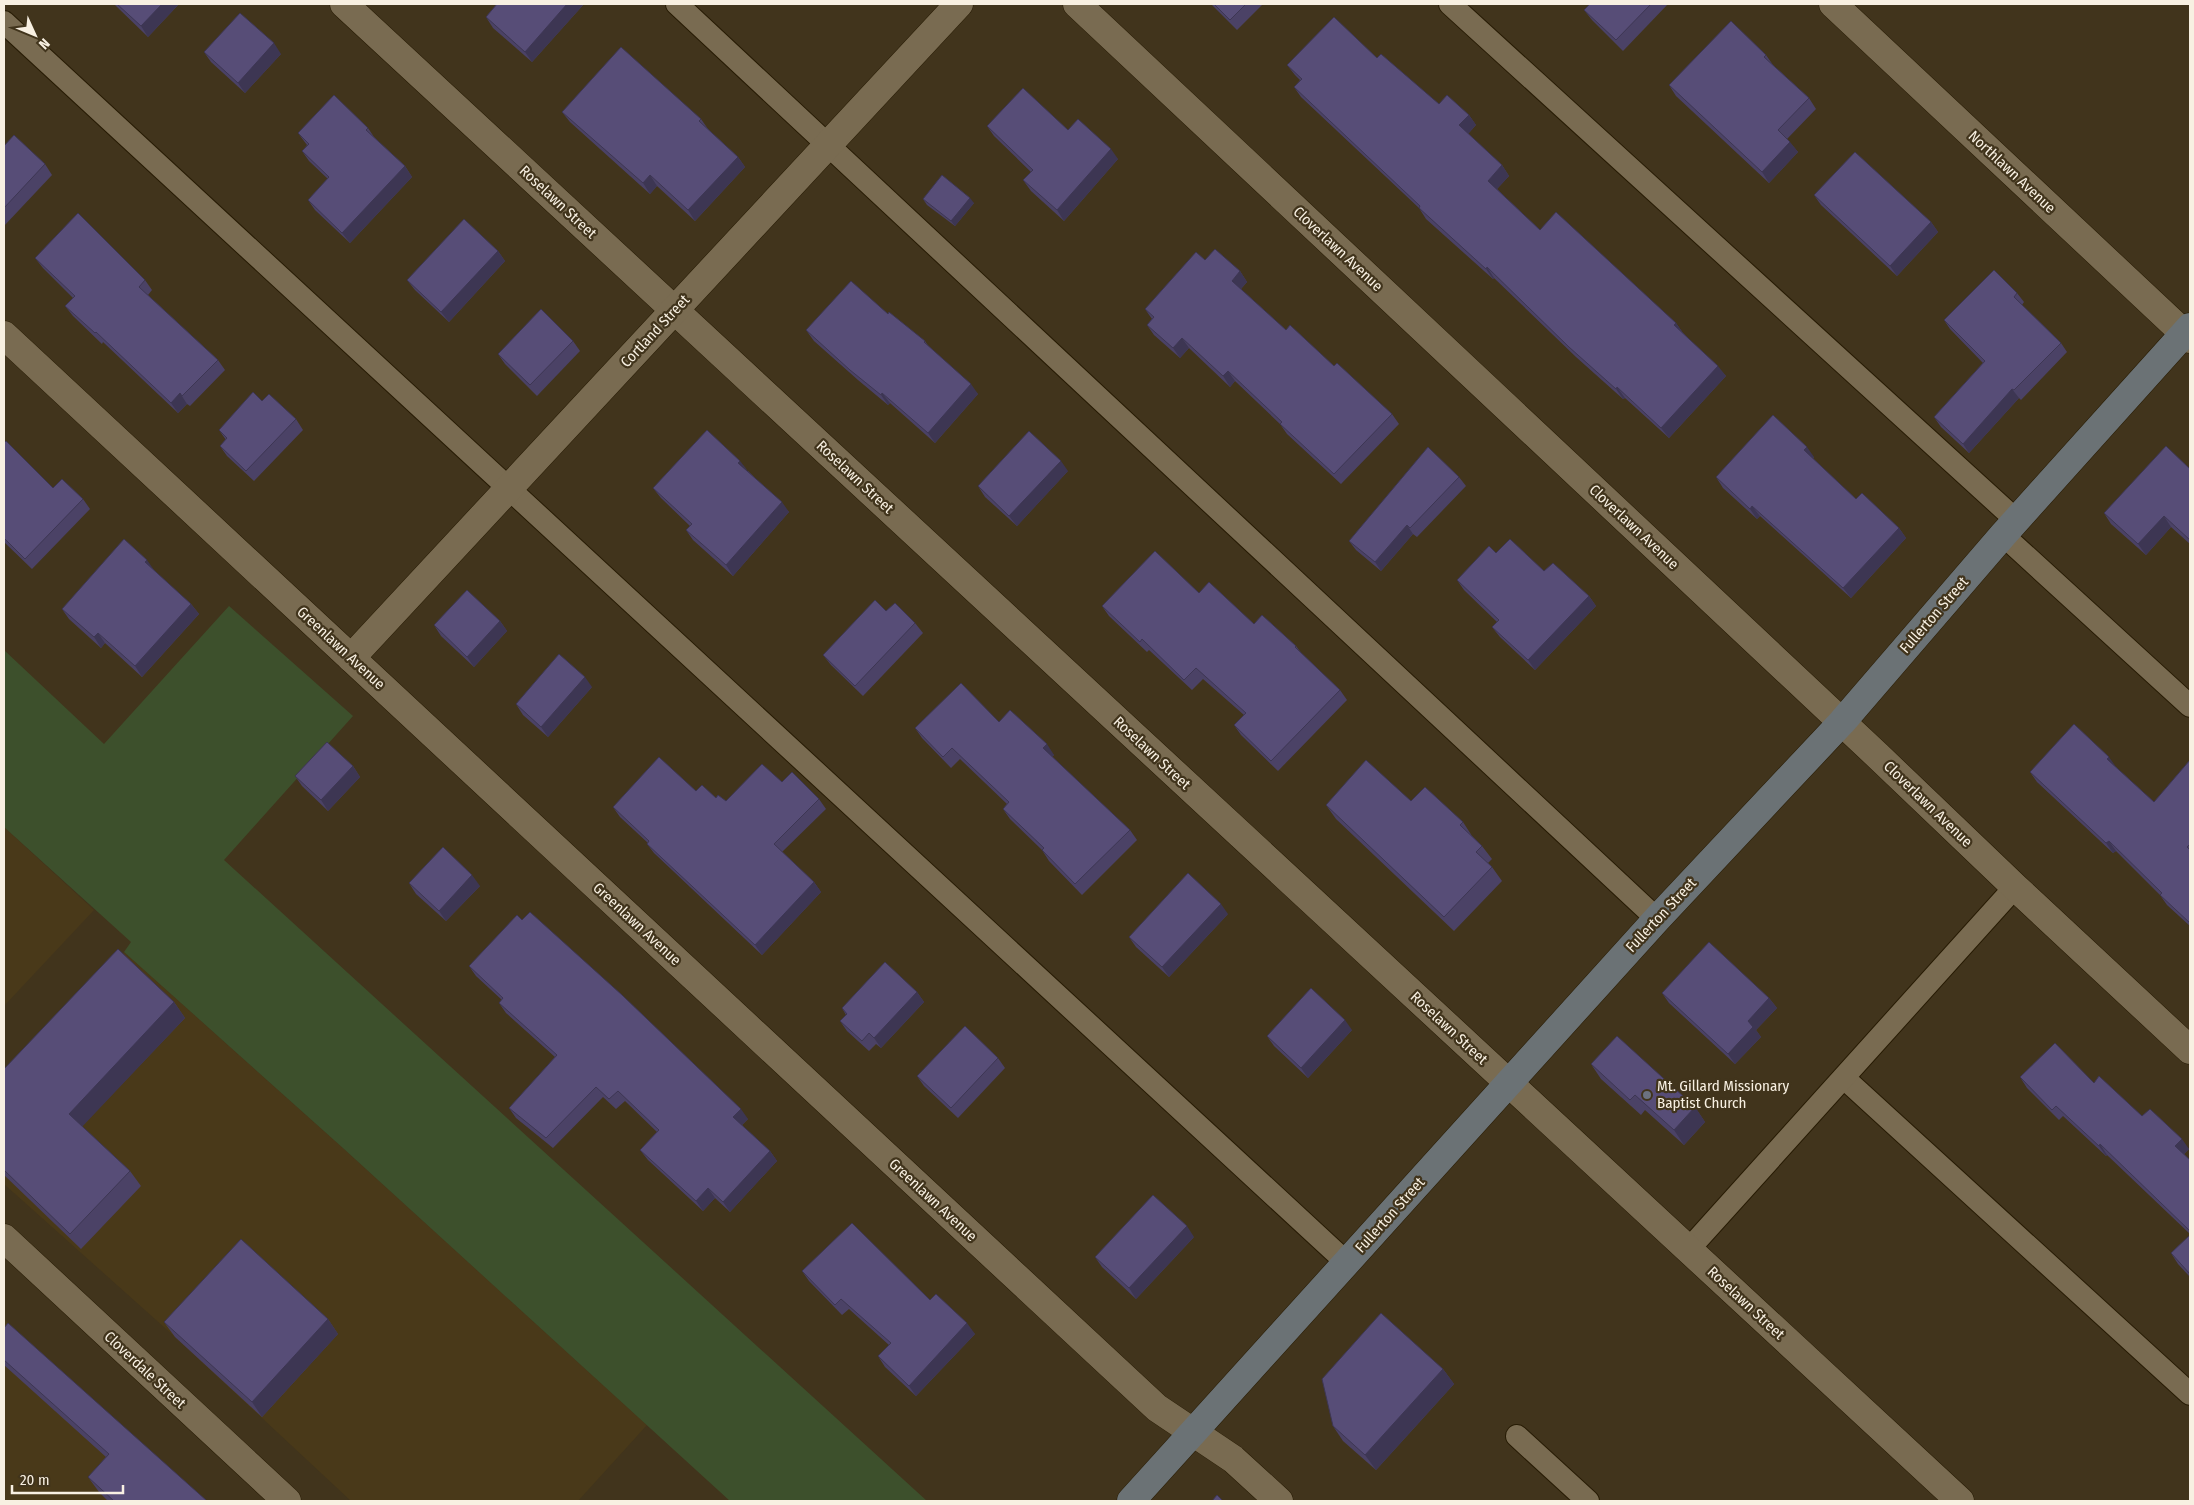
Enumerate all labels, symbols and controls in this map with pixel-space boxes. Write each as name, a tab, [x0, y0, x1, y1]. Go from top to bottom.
north arrow	[10, 10, 60, 60]
text: N	[35, 35, 53, 53]
street label: Northlawn Avenue	[1965, 127, 2059, 217]
street label: Roselawn Street	[516, 162, 600, 242]
street label: Cloverlawn Avenue	[1289, 203, 1387, 295]
street label: Cortland Street	[617, 291, 693, 371]
street label: Roselawn Street	[813, 437, 897, 517]
street label: Cloverlawn Avenue	[1585, 481, 1683, 573]
street label: Fullerton Street	[1896, 573, 1972, 657]
street label: Greenlawn Avenue	[293, 603, 389, 693]
street label: Roselawn Street	[1110, 713, 1194, 793]
street label: Cloverlawn Avenue	[1880, 757, 1976, 851]
street label: Fullerton Street	[1622, 874, 1700, 956]
street label: Greenlawn Avenue	[589, 879, 685, 969]
street label: Roselawn Street	[1407, 988, 1491, 1068]
place label: Mt. Gillard Missionary Baptist Church	[1657, 1077, 1790, 1112]
marker: Mt. Gillard Missionary Baptist Church	[1641, 1089, 1653, 1101]
street label: Greenlawn Avenue	[885, 1155, 981, 1245]
street label: Fullerton Street	[1351, 1174, 1429, 1256]
street label: Roselawn Street	[1704, 1263, 1788, 1343]
street label: Cloverdale Street	[100, 1328, 190, 1412]
scale bar	[12, 1462, 124, 1494]
text: 20 m	[20, 1471, 50, 1489]

